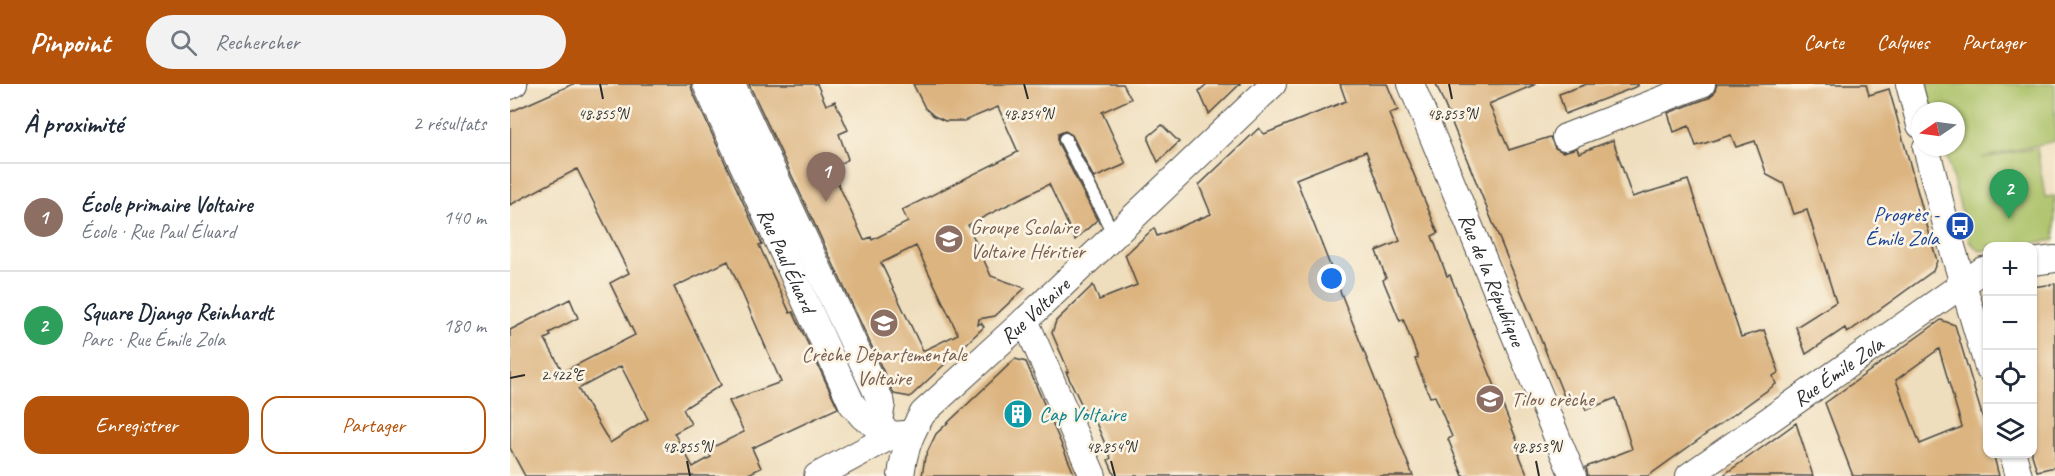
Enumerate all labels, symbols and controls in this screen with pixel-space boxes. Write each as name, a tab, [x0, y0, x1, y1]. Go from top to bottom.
search box	[146, 15, 566, 69]
text: Pinpoint	[30, 25, 110, 60]
icon: search	[167, 26, 200, 59]
text: Rechercher	[215, 28, 300, 56]
text: Carte	[1803, 29, 1844, 55]
text: Calques	[1877, 29, 1929, 55]
text: Partager	[1962, 29, 2025, 55]
north arrow	[1911, 102, 1965, 156]
text: 48.855°N	[578, 105, 631, 124]
text: 48.854°N	[1003, 105, 1056, 124]
text: 48.853°N	[1427, 105, 1480, 124]
text: À proximité	[24, 107, 123, 140]
text: 2 résultats	[413, 111, 486, 136]
pin: 1	[806, 152, 846, 202]
pin: 2	[1990, 170, 2028, 219]
text: École primaire Voltaire	[81, 191, 252, 219]
place label: Progrès - Émile Zola	[1865, 201, 1941, 251]
street label: Rue Paul Éluard	[752, 204, 823, 319]
text: 1	[39, 205, 48, 230]
text: 140 m	[443, 205, 486, 230]
street label: Rue de la République	[1453, 210, 1532, 352]
bus stop icon: Progrès - Émile Zola	[1944, 210, 1976, 242]
place label: Groupe Scolaire Voltaire Héritier	[970, 214, 1086, 264]
text: École · Rue Paul Éluard	[81, 219, 236, 244]
school or university icon: Groupe Scolaire Voltaire Héritier	[933, 223, 965, 255]
map controls	[1983, 242, 2037, 458]
button: +	[1983, 242, 2037, 296]
your location	[1317, 264, 1346, 293]
street label: Rue Voltaire	[995, 271, 1076, 349]
button: −	[1983, 296, 2037, 350]
text: Square Django Reinhardt	[81, 299, 273, 327]
school or university icon: Crèche Départementale Voltaire	[868, 307, 900, 339]
text: 2	[39, 313, 48, 338]
text: 180 m	[443, 313, 486, 338]
text: Parc · Rue Émile Zola	[81, 327, 225, 352]
street label: Rue Émile Zola	[1788, 330, 1890, 412]
place label: Crèche Départementale Voltaire	[801, 341, 968, 391]
button: locate	[1983, 350, 2037, 404]
text: 2.422°E	[541, 366, 585, 385]
school or university icon: Tilou crèche	[1474, 383, 1506, 415]
place label: Tilou crèche	[1511, 386, 1596, 412]
button: Enregistrer	[24, 396, 249, 454]
button: Partager	[261, 396, 486, 454]
building icon: Cap Voltaire	[1002, 398, 1034, 430]
place label: Cap Voltaire	[1039, 401, 1127, 427]
button: layers	[1983, 404, 2037, 458]
text: 48.855°N	[662, 438, 715, 457]
text: 48.854°N	[1086, 438, 1139, 457]
text: 48.853°N	[1511, 438, 1564, 457]

